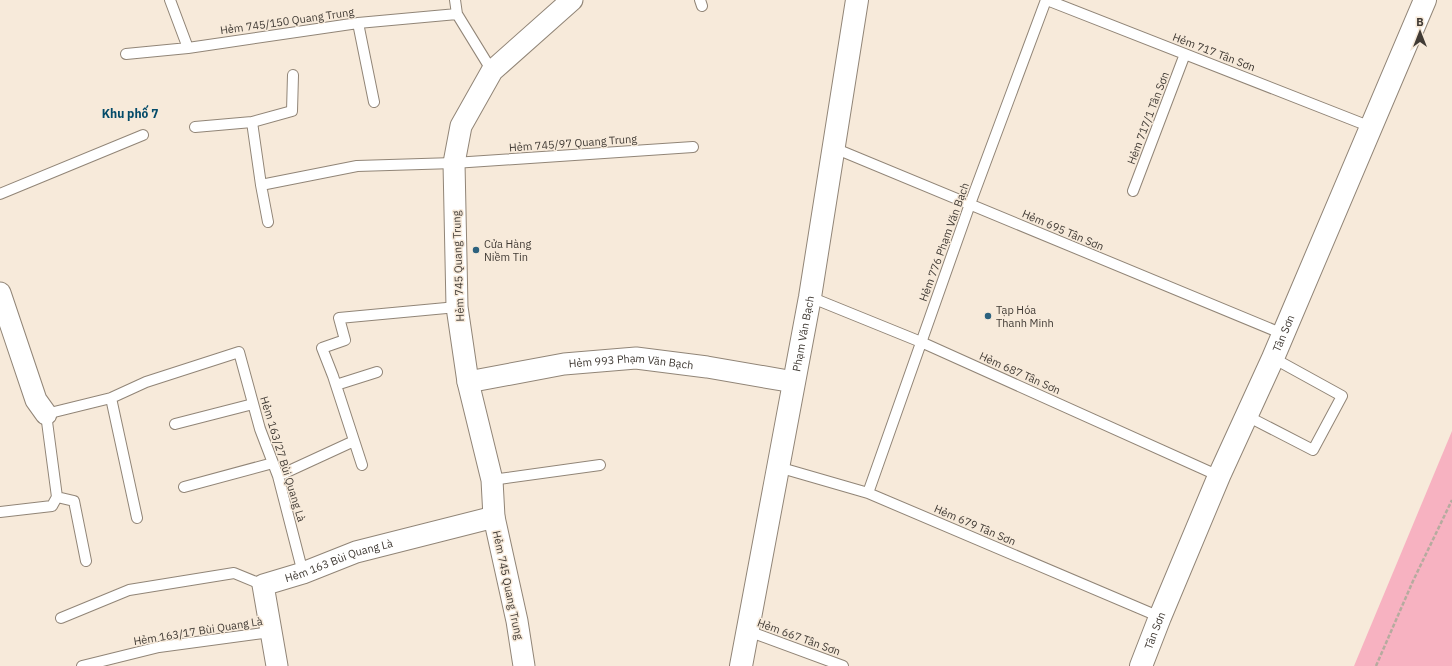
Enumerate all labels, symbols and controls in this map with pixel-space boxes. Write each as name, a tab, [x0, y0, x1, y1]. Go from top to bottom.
street label: Hẻm 745/150 Quang Trung	[219, 5, 355, 37]
north arrow	[1400, 12, 1440, 52]
text: B	[1416, 15, 1424, 29]
street label: Hẻm 717 Tân Sơn	[1171, 30, 1257, 74]
street label: Hẻm 717/1 Tân Sơn	[1124, 70, 1172, 166]
district label: Khu phố 7	[102, 105, 158, 121]
street label: Hẻm 745/97 Quang Trung	[508, 132, 638, 154]
street label: Hẻm 776 Phạm Văn Bạch	[916, 181, 972, 303]
street label: Hẻm 695 Tân Sơn	[1020, 206, 1106, 254]
street label: Hẻm 745 Quang Trung	[449, 210, 467, 322]
place label: Cửa Hàng Niềm Tin	[484, 237, 531, 264]
marker: Cửa Hàng Niềm Tin	[471, 245, 481, 255]
street label: Phạm Văn Bạch	[789, 295, 817, 373]
place label: Tạp Hóa Thanh Minh	[996, 303, 1054, 330]
marker: Tạp Hóa Thanh Minh	[983, 311, 993, 321]
street label: Tân Sơn	[1269, 313, 1298, 354]
street label: Hẻm 687 Tân Sơn	[977, 349, 1063, 397]
street label: Hẻm 993 Phạm Văn Bạch	[568, 351, 694, 372]
street label: Hẻm 163/27 Bùi Quang Là	[257, 395, 309, 524]
street label: Hẻm 679 Tân Sơn	[932, 501, 1018, 549]
street label: Hẻm 745 Quang Trung	[490, 529, 526, 641]
street label: Hẻm 163 Bùi Quang Là	[283, 536, 394, 585]
street label: Tân Sơn	[1141, 610, 1168, 651]
street label: Hẻm 163/17 Bùi Quang Là	[132, 614, 264, 648]
street label: Hẻm 667 Tân Sơn	[756, 615, 842, 659]

